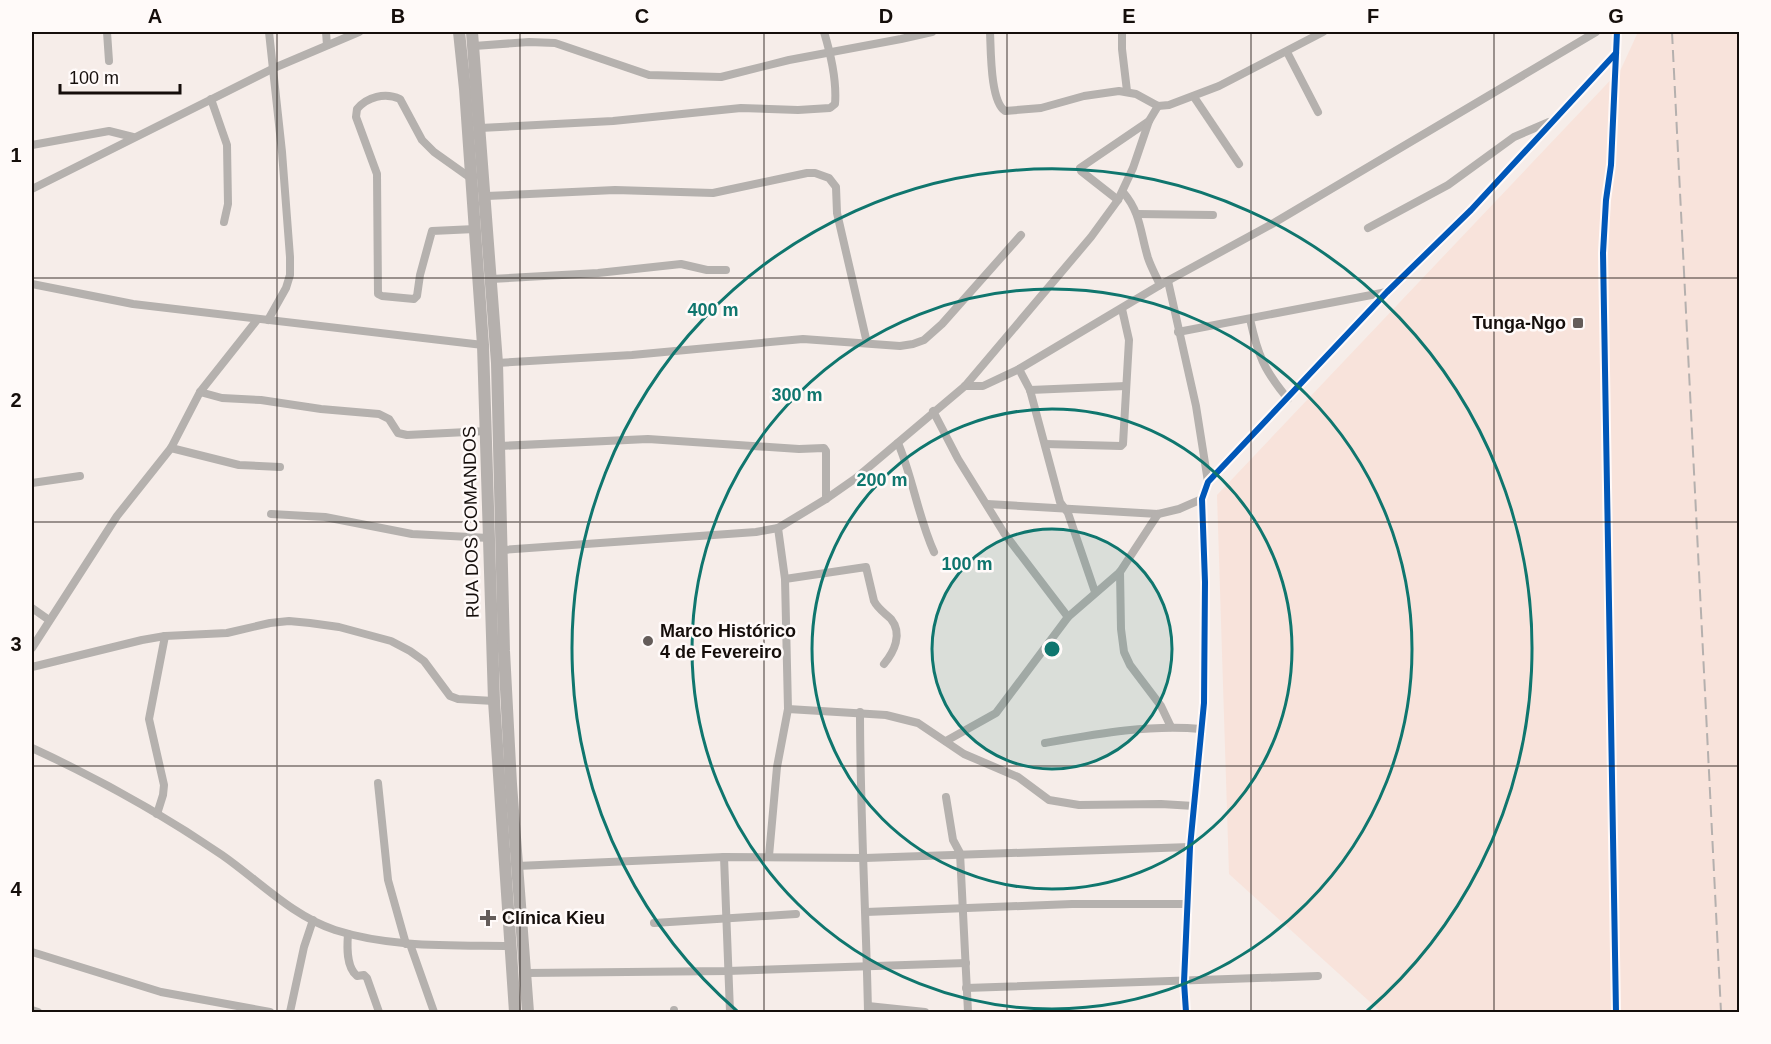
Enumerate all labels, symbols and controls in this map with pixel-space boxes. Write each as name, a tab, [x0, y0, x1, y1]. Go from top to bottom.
text: A	[148, 5, 162, 27]
text: B	[391, 5, 405, 27]
text: C	[635, 5, 649, 27]
text: D	[879, 5, 893, 27]
text: E	[1122, 5, 1136, 27]
text: F	[1367, 5, 1379, 27]
text: G	[1608, 5, 1624, 27]
scale bar	[60, 57, 180, 95]
text: 100 m	[69, 68, 119, 88]
text: 1	[10, 144, 22, 166]
text: 400 m	[687, 300, 739, 320]
place label: Tunga-Ngo	[1472, 313, 1566, 333]
marker: Tunga-Ngo	[1571, 316, 1585, 330]
text: 300 m	[771, 385, 823, 405]
text: 2	[10, 389, 22, 411]
street label: RUA DOS COMANDOS	[459, 426, 483, 618]
text: 200 m	[856, 470, 908, 490]
text: 100 m	[941, 554, 993, 574]
place label: Marco Histórico 4 de Fevereiro	[660, 621, 796, 662]
text: 3	[10, 633, 22, 655]
marker: Marco Histórico 4 de Fevereiro	[641, 634, 655, 648]
centre of rings	[1042, 639, 1062, 659]
text: 4	[10, 878, 22, 900]
place label: Clínica Kieu	[502, 908, 605, 928]
marker: Clínica Kieu	[479, 909, 497, 927]

